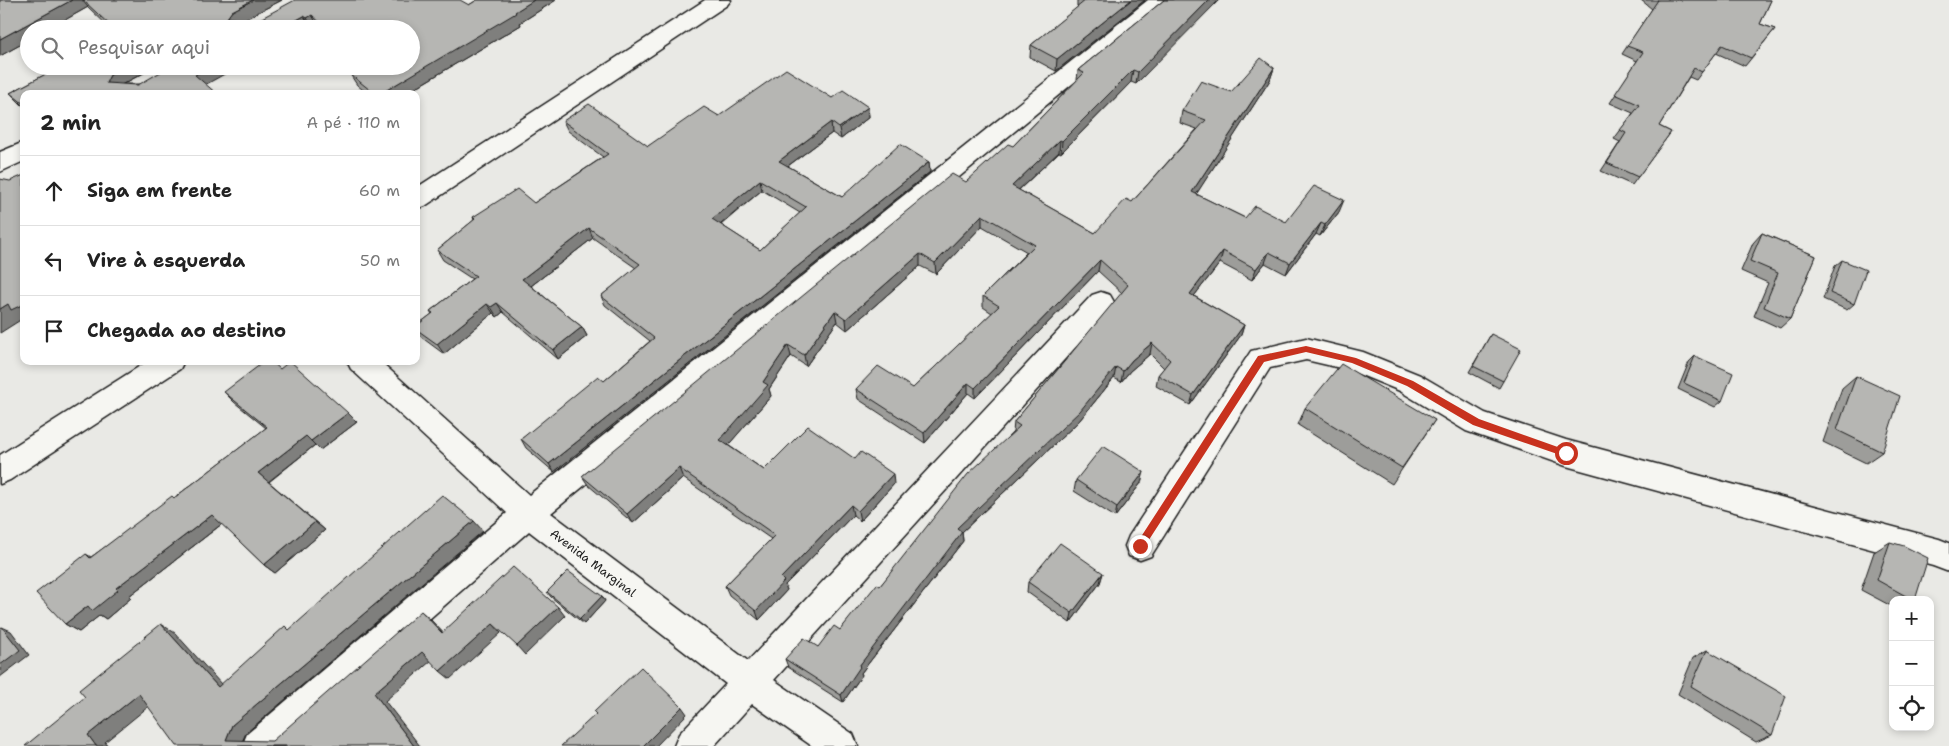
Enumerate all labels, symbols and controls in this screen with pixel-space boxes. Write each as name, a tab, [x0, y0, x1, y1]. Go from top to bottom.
search box	[20, 20, 420, 75]
icon: search	[38, 34, 66, 62]
text: Pesquisar aqui	[78, 35, 210, 60]
text: 2 min	[40, 109, 101, 137]
text: A pé · 110 m	[307, 112, 400, 133]
icon: ahead	[40, 177, 68, 205]
text: Siga em frente	[87, 178, 232, 203]
text: 60 m	[359, 180, 400, 201]
icon: left	[40, 247, 68, 275]
text: Vire à esquerda	[87, 248, 245, 273]
text: 50 m	[360, 250, 400, 271]
icon: arrive	[40, 317, 68, 345]
text: Chegada ao destino	[87, 318, 286, 343]
route start	[1555, 442, 1578, 465]
street label: Avenida Marginal	[547, 525, 640, 601]
route end	[1129, 535, 1152, 558]
map controls	[1889, 596, 1934, 731]
button: +	[1889, 596, 1934, 641]
button: −	[1889, 641, 1934, 686]
button: locate	[1889, 686, 1934, 731]

